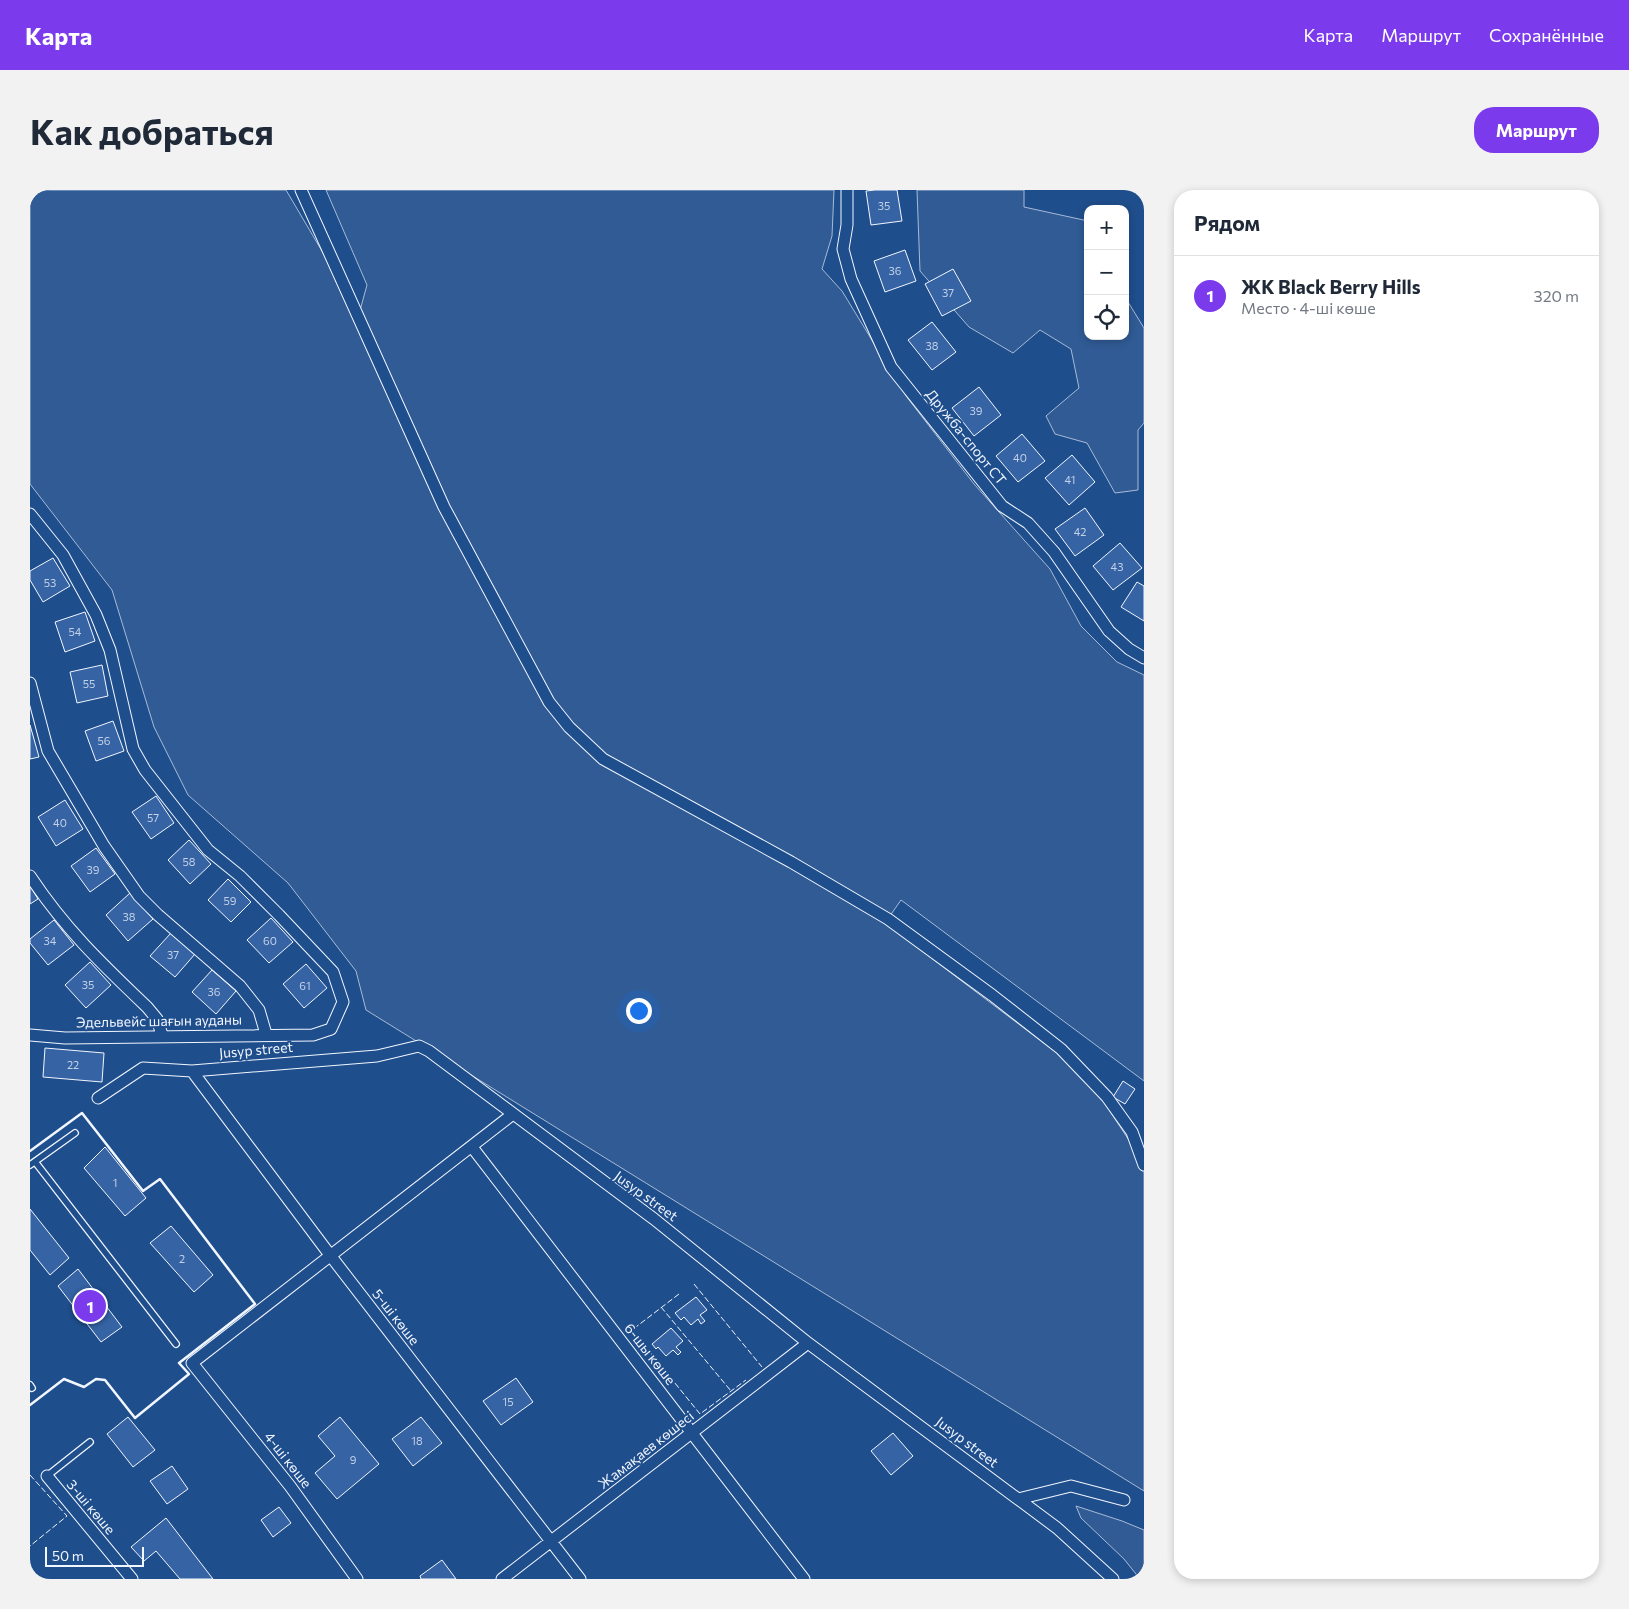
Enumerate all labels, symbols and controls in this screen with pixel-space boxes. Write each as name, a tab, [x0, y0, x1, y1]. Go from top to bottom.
text: Карта	[25, 21, 92, 50]
text: Карта	[1304, 24, 1353, 46]
text: Маршрут	[1381, 24, 1461, 46]
text: Сохранённые	[1489, 24, 1604, 46]
button: Маршрут	[1474, 107, 1599, 153]
text: Как добраться	[30, 109, 274, 152]
house number: 35	[878, 199, 890, 212]
map controls	[1084, 205, 1129, 340]
button: +	[1084, 205, 1129, 250]
text: Рядом	[1194, 210, 1260, 235]
button: −	[1084, 250, 1129, 295]
house number: 36	[889, 264, 902, 277]
text: ЖК Black Berry Hills	[1241, 275, 1421, 298]
house number: 37	[942, 286, 954, 299]
text: 1	[1206, 286, 1214, 305]
text: 320 m	[1534, 286, 1579, 305]
button: locate	[1084, 295, 1129, 340]
text: Место · 4-ші көше	[1241, 298, 1376, 317]
house number: 38	[926, 339, 939, 352]
street label: Дружба-спорт СТ	[923, 385, 1010, 488]
house number: 39	[970, 404, 983, 417]
house number: 40	[1013, 451, 1027, 464]
house number: 41	[1065, 473, 1075, 486]
house number: 42	[1074, 525, 1086, 538]
house number: 43	[1111, 560, 1123, 573]
house number: 53	[44, 576, 56, 589]
house number: 54	[69, 625, 82, 638]
house number: 55	[83, 677, 95, 690]
house number: 56	[98, 734, 111, 747]
house number: 57	[147, 811, 159, 824]
house number: 40	[53, 816, 67, 829]
house number: 58	[183, 855, 196, 868]
house number: 39	[87, 863, 100, 876]
house number: 59	[224, 894, 237, 907]
house number: 38	[123, 910, 136, 923]
house number: 34	[44, 934, 57, 947]
house number: 60	[263, 934, 277, 947]
house number: 37	[167, 948, 179, 961]
house number: 35	[82, 978, 94, 991]
house number: 61	[299, 979, 311, 992]
house number: 36	[208, 985, 221, 998]
your location	[626, 998, 652, 1024]
street label: Эдельвейс шағын ауданы	[76, 1011, 242, 1030]
street label: Jusyp street	[218, 1038, 294, 1061]
house number: 22	[67, 1058, 79, 1071]
street label: Jusyp street	[611, 1167, 681, 1224]
house number: 1	[113, 1176, 117, 1189]
house number: 2	[179, 1252, 185, 1265]
street label: 5-ші көше	[369, 1285, 424, 1348]
pin: 1	[74, 1287, 106, 1325]
street label: 6-шы көше	[621, 1320, 680, 1388]
house number: 15	[502, 1395, 514, 1408]
street label: Жамақаев көшесі	[594, 1407, 697, 1492]
street label: Jusyp street	[933, 1412, 1002, 1471]
street label: 4-ші көше	[261, 1428, 316, 1491]
house number: 18	[411, 1434, 423, 1447]
house number: 9	[350, 1453, 357, 1466]
street label: 3-ші көше	[64, 1476, 119, 1538]
scale bar	[45, 1544, 144, 1567]
text: 50 m	[52, 1547, 84, 1564]

